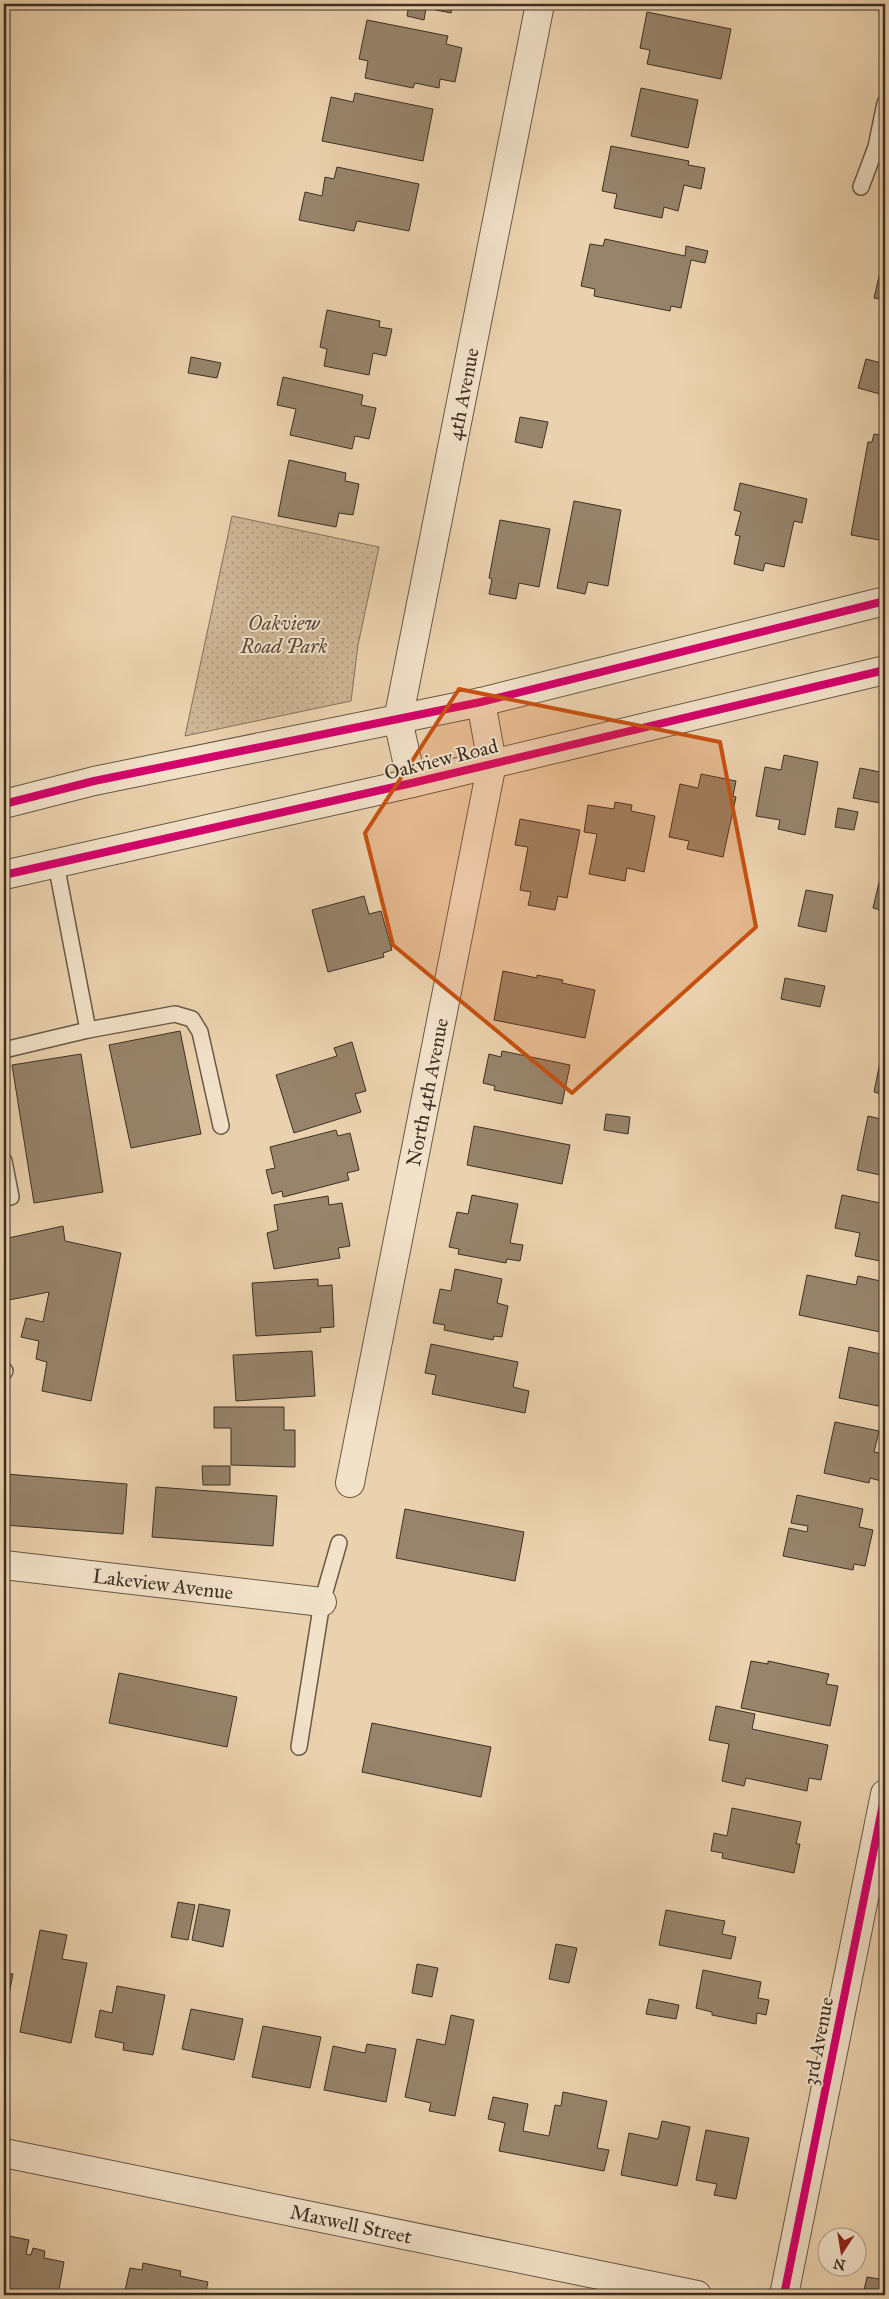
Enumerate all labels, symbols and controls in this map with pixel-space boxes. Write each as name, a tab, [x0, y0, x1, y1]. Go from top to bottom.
street label: 4th Avenue	[442, 346, 484, 442]
park label: Oakview Road Park	[239, 611, 328, 658]
street label: Oakview Road	[382, 733, 500, 785]
street label: North 4th Avenue	[401, 1016, 453, 1168]
street label: Lakeview Avenue	[91, 1563, 235, 1605]
street label: 3rd Avenue	[798, 1995, 838, 2087]
street label: Maxwell Street	[288, 2199, 414, 2249]
north arrow	[816, 2226, 866, 2276]
text: N	[832, 2255, 847, 2274]

